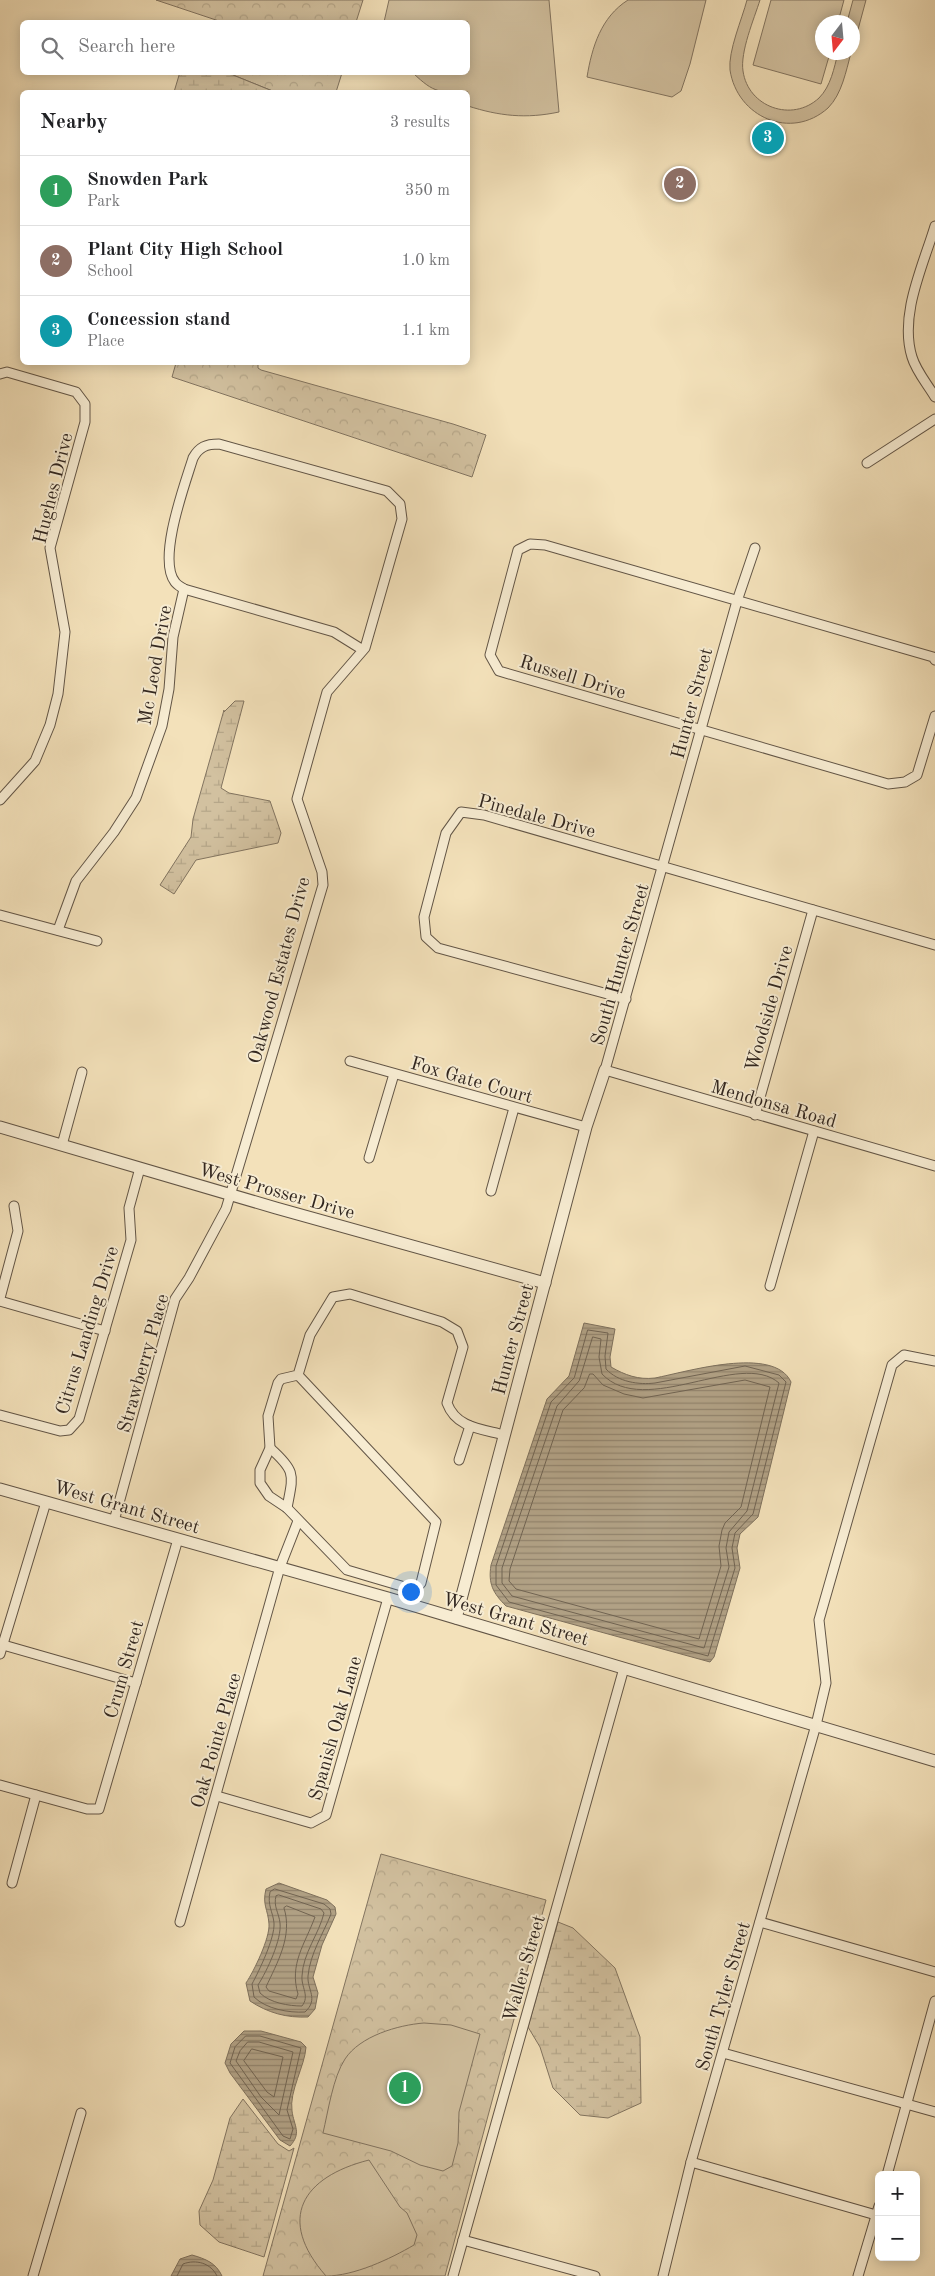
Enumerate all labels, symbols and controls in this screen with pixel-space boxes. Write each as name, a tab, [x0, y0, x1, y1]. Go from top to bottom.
north arrow	[815, 15, 860, 60]
search box	[20, 20, 470, 75]
icon: search	[38, 34, 66, 62]
text: Search here	[78, 38, 175, 57]
text: Nearby	[40, 112, 108, 133]
text: 3 results	[390, 115, 450, 131]
pin: 3	[752, 119, 784, 157]
pin: 2	[664, 165, 696, 203]
text: Snowden Park	[87, 171, 208, 190]
text: 1	[51, 183, 61, 199]
text: 350 m	[405, 183, 450, 199]
text: Park	[87, 194, 120, 210]
text: Plant City High School	[87, 241, 283, 260]
text: 2	[51, 253, 61, 269]
text: 1.0 km	[401, 253, 450, 269]
text: School	[87, 264, 133, 280]
text: Concession stand	[87, 311, 231, 330]
text: 3	[51, 323, 61, 339]
text: 1.1 km	[401, 323, 450, 339]
text: Place	[87, 334, 124, 350]
street label: Hughes Drive	[31, 431, 77, 546]
street label: Mc Leod Drive	[137, 604, 176, 727]
street label: Hunter Street	[669, 646, 717, 761]
street label: Russell Drive	[517, 653, 628, 704]
street label: Pinedale Drive	[475, 793, 597, 842]
street label: Oakwood Estates Drive	[246, 875, 315, 1066]
street label: South Hunter Street	[589, 881, 654, 1048]
street label: Woodside Drive	[743, 943, 797, 1074]
street label: Fox Gate Court	[408, 1055, 535, 1108]
street label: Mendonsa Road	[708, 1078, 838, 1132]
street label: West Prosser Drive	[196, 1161, 357, 1224]
street label: Citrus Landing Drive	[54, 1244, 123, 1417]
street label: Hunter Street	[490, 1282, 538, 1397]
street label: Strawberry Place	[115, 1292, 173, 1435]
street label: West Grant Street	[51, 1478, 201, 1538]
your location	[398, 1579, 424, 1605]
street label: West Grant Street	[440, 1590, 590, 1650]
street label: Crum Street	[102, 1618, 149, 1721]
street label: Spanish Oak Lane	[307, 1654, 366, 1803]
street label: Oak Pointe Place	[189, 1671, 246, 1811]
street label: Waller Street	[501, 1913, 550, 2024]
street label: South Tyler Street	[694, 1920, 755, 2074]
pin: 1	[389, 2069, 421, 2107]
map controls	[875, 2171, 920, 2261]
button: +	[875, 2171, 920, 2216]
button: −	[875, 2216, 920, 2261]

